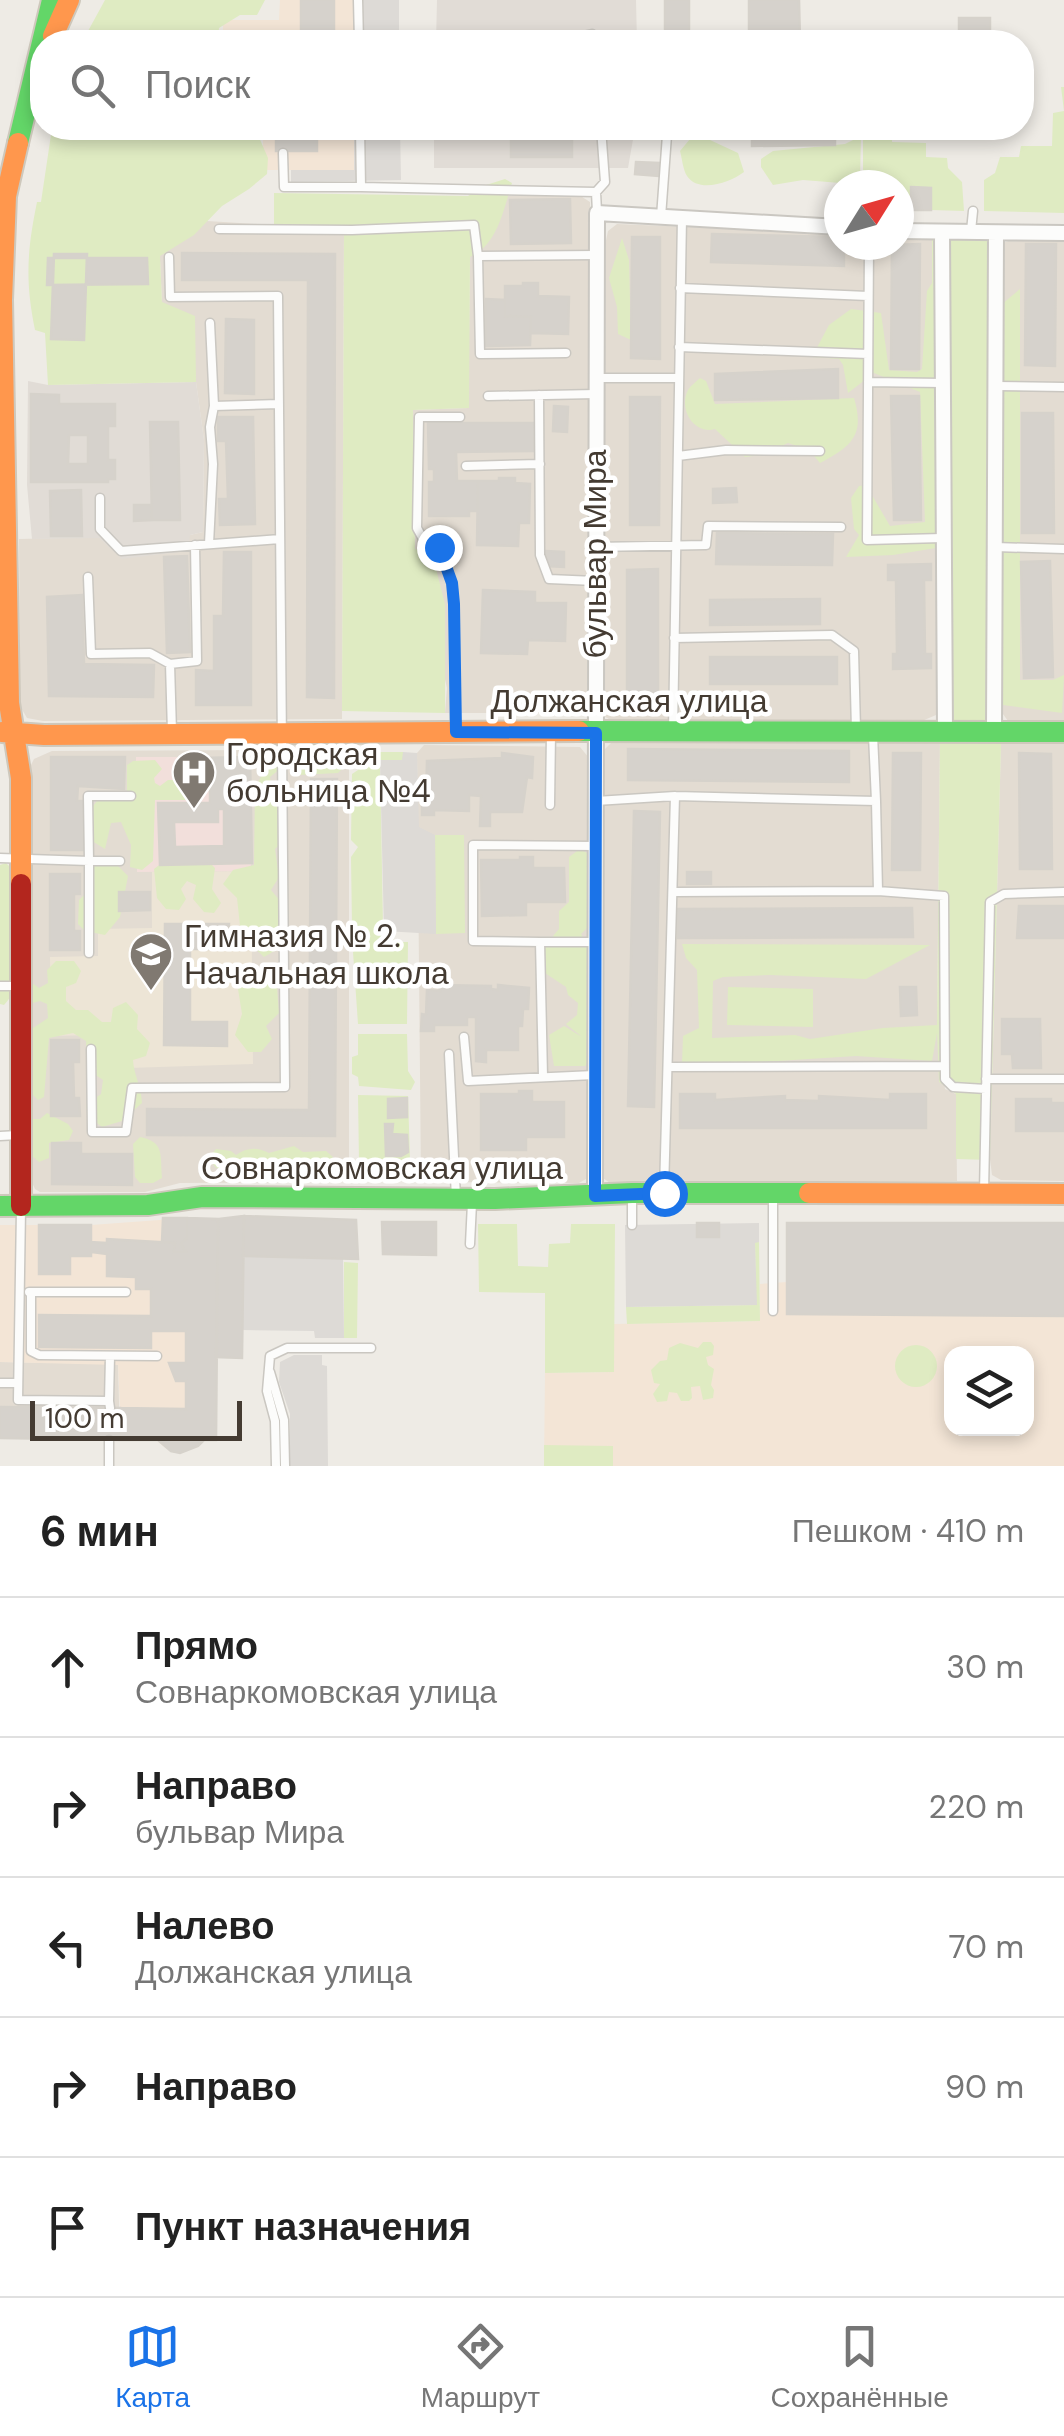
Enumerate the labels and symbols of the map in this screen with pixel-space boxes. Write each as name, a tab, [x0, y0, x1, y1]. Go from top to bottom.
north arrow	[824, 170, 914, 260]
street label: бульвар Мира	[574, 449, 616, 659]
route end	[417, 525, 463, 571]
street label: Должанская улица	[491, 680, 768, 722]
place label: Городская больница №4	[226, 733, 431, 812]
hospital icon: Городская больница №4	[171, 749, 217, 810]
place label: Гимназия № 2. Начальная школа	[184, 915, 449, 994]
school or university icon: Гимназия № 2. Начальная школа	[128, 931, 174, 992]
street label: Совнаркомовская улица	[201, 1147, 563, 1189]
route start	[642, 1171, 688, 1217]
scale bar	[30, 1396, 242, 1440]

